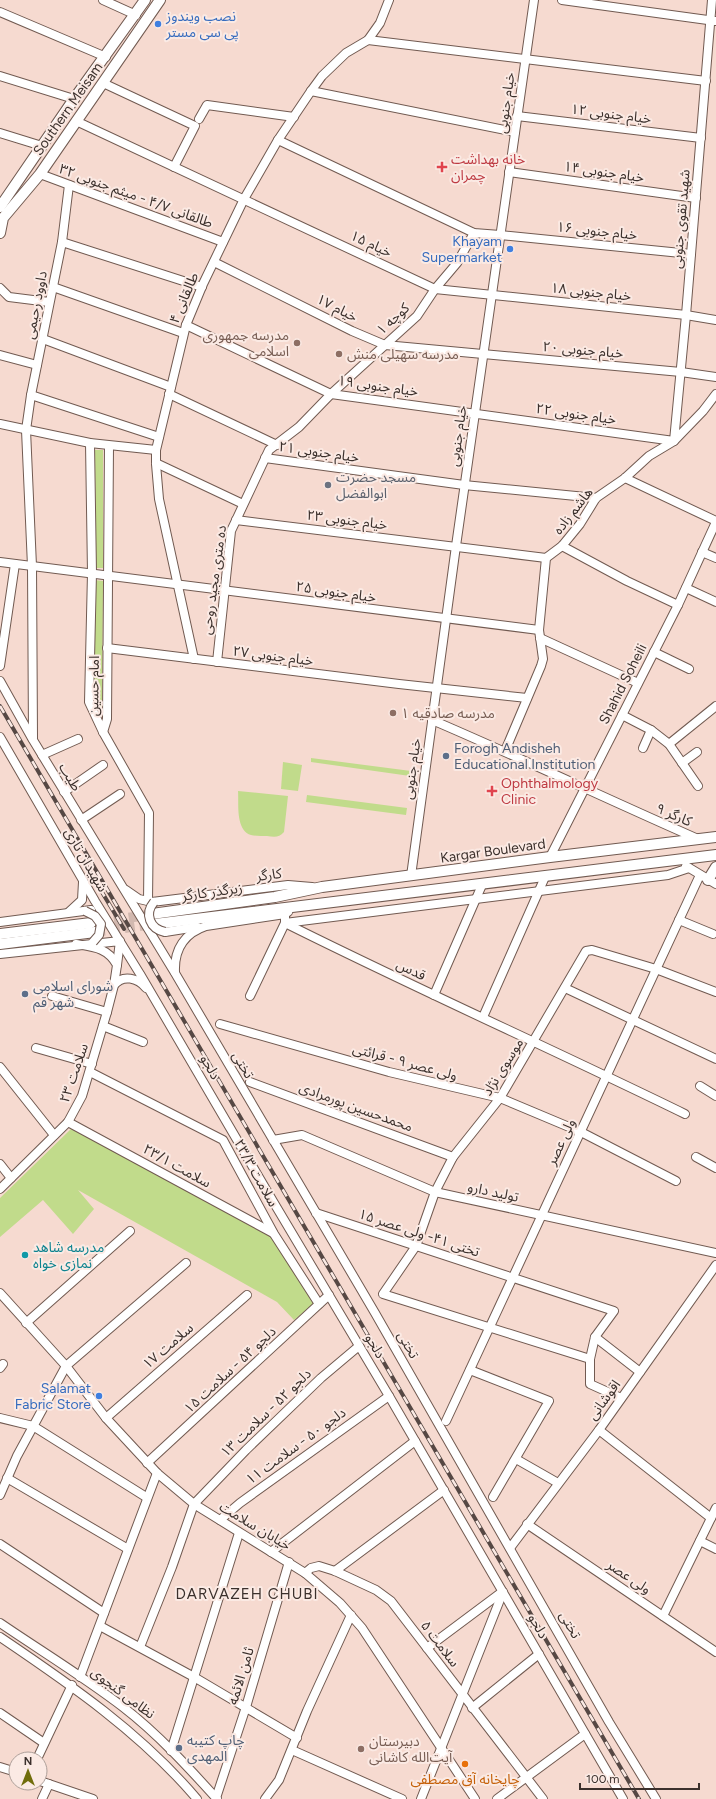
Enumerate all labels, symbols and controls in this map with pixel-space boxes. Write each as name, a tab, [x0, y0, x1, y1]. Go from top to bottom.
place label: نصب ویندوز پی سی مستر	[165, 8, 239, 42]
marker: نصب ویندوز پی سی مستر	[153, 19, 163, 29]
street label: Southern Meisam	[30, 59, 106, 159]
street label: خیام جنوبی	[493, 71, 521, 135]
street label: خیام جنوبی ۱۲	[570, 101, 652, 129]
place label: خانه بهداشت چمران	[451, 151, 525, 185]
street label: خیام جنوبی ۱۴	[562, 158, 645, 188]
street label: طالقانی ۴/۷ - میثم جنوبی ۳۲	[56, 160, 215, 234]
marker: خانه بهداشت چمران	[436, 161, 448, 173]
street label: شهید تقوی جنوبی	[668, 169, 694, 269]
street label: خیام جنوبی ۱۶	[556, 218, 638, 246]
street label: خیام ۱۵	[347, 227, 394, 263]
place label: Khayam Supermarket	[422, 233, 502, 266]
marker: Khayam Supermarket	[505, 244, 515, 254]
street label: داوود رحیمی	[21, 269, 51, 341]
street label: طالقانی ۴	[166, 270, 202, 326]
street label: خیام جنوبی ۱۸	[550, 279, 632, 307]
street label: خیام ۱۷	[313, 290, 360, 327]
street label: کوچه ۱	[373, 299, 414, 339]
place label: مدرسه جمهوری اسلامی	[202, 327, 289, 360]
marker: مدرسه جمهوری اسلامی	[292, 338, 302, 348]
street label: خیام جنوبی ۲۰	[542, 338, 624, 364]
place label: مدرسه سهیلی منش	[347, 346, 459, 363]
marker: مدرسه سهیلی منش	[334, 349, 344, 359]
street label: خیام جنوبی ۱۹	[336, 372, 419, 402]
street label: خیام جنوبی ۲۲	[534, 400, 617, 430]
street label: خیام جنوبی	[445, 404, 473, 468]
street label: خیام جنوبی ۲۱	[277, 438, 360, 468]
place label: مسجد حضرت ابوالفضل	[336, 469, 416, 502]
marker: مسجد حضرت ابوالفضل	[323, 480, 333, 490]
street label: هاشم زاده	[549, 484, 598, 539]
street label: خیام جنوبی ۲۳	[306, 507, 388, 535]
street label: ده متری مجید روحی	[198, 524, 230, 636]
street label: خیام جنوبی ۲۵	[294, 578, 377, 608]
street label: Shahid Soheili	[595, 641, 651, 727]
street label: خیام جنوبی ۲۷	[232, 643, 314, 671]
street label: امام حسین	[85, 656, 105, 716]
place label: مدرسه صادقیه ۱	[401, 705, 495, 722]
marker: مدرسه صادقیه ۱	[388, 708, 398, 718]
street label: خیام جنوبی	[399, 737, 427, 801]
place label: Forogh Andisheh Educational Institution	[454, 740, 596, 773]
marker: Forogh Andisheh Educational Institution	[441, 751, 451, 761]
street label: طیب	[55, 760, 85, 794]
place label: Ophthalmology Clinic	[501, 775, 599, 808]
marker: Ophthalmology Clinic	[486, 785, 498, 797]
street label: کارگر ۹	[654, 800, 695, 830]
street label: شهیدان تاری	[61, 825, 111, 895]
street label: Kargar Boulevard	[439, 835, 547, 867]
street label: کارگر	[254, 865, 283, 885]
street label: زیرگذر کارگر	[179, 879, 244, 905]
street label: قدس	[394, 956, 428, 984]
place label: شورای اسلامی شهر قم	[33, 978, 113, 1013]
marker: شورای اسلامی شهر قم	[20, 989, 30, 999]
street label: موسوی نژاد	[479, 1035, 527, 1099]
street label: ولی عصر ۹ - قرائتی	[351, 1040, 459, 1084]
street label: سلامت ۲۳	[56, 1041, 92, 1105]
street label: تختی	[228, 1048, 258, 1082]
street label: دلجو	[196, 1052, 224, 1083]
street label: محمدحسین پورمرادی	[297, 1079, 415, 1136]
street label: ولی عصر	[542, 1116, 579, 1169]
street label: سلامت ۲۳/۳	[230, 1136, 282, 1210]
street label: سلامت ۲۳/۱	[140, 1140, 214, 1192]
street label: تولید دارو	[466, 1178, 520, 1206]
street label: تختی ۴۱- ولی عصر ۱۵	[356, 1205, 482, 1261]
place label: مدرسه شاهد نمازی خواه	[33, 1239, 104, 1272]
marker: مدرسه شاهد نمازی خواه	[20, 1250, 30, 1260]
street label: سلامت ۱۷	[139, 1319, 197, 1373]
street label: دلجو ۵۴ - سلامت ۱۵	[180, 1323, 280, 1417]
street label: تختی	[393, 1328, 423, 1362]
street label: دلجو	[361, 1331, 389, 1362]
street label: دلجو ۵۲ - سلامت ۱۳	[217, 1365, 315, 1461]
street label: اقوشانی	[584, 1377, 624, 1423]
place label: Salamat Fabric Store	[15, 1380, 91, 1413]
marker: Salamat Fabric Store	[94, 1391, 104, 1401]
street label: دلجو ۵۰ - سلامت ۱۱	[243, 1404, 350, 1488]
street label: خیابان سلامت	[216, 1498, 294, 1554]
street label: ولی عصر	[603, 1556, 654, 1598]
district label: DARVAZEH CHUBI	[175, 1585, 319, 1603]
street label: تختی	[555, 1608, 585, 1642]
street label: دلجو	[524, 1611, 552, 1642]
street label: سلامت ۵	[417, 1618, 463, 1670]
street label: ثامن الائمه	[224, 1645, 258, 1707]
street label: نظامی گنجوی	[88, 1663, 158, 1723]
place label: چاپ‌ کتیبه المهدی	[187, 1732, 245, 1765]
place label: دبیرستان آیت‌الله کاشانی	[369, 1733, 453, 1766]
marker: چاپ‌ کتیبه المهدی	[174, 1743, 184, 1753]
marker: دبیرستان آیت‌الله کاشانی	[356, 1744, 366, 1754]
north arrow	[8, 1751, 48, 1791]
text: N	[24, 1755, 32, 1768]
marker: چایخانه آق مصطفی	[460, 1759, 470, 1769]
scale bar	[580, 1765, 699, 1791]
place label: چایخانه آق مصطفی	[411, 1771, 519, 1789]
text: 100 m	[586, 1772, 620, 1786]

